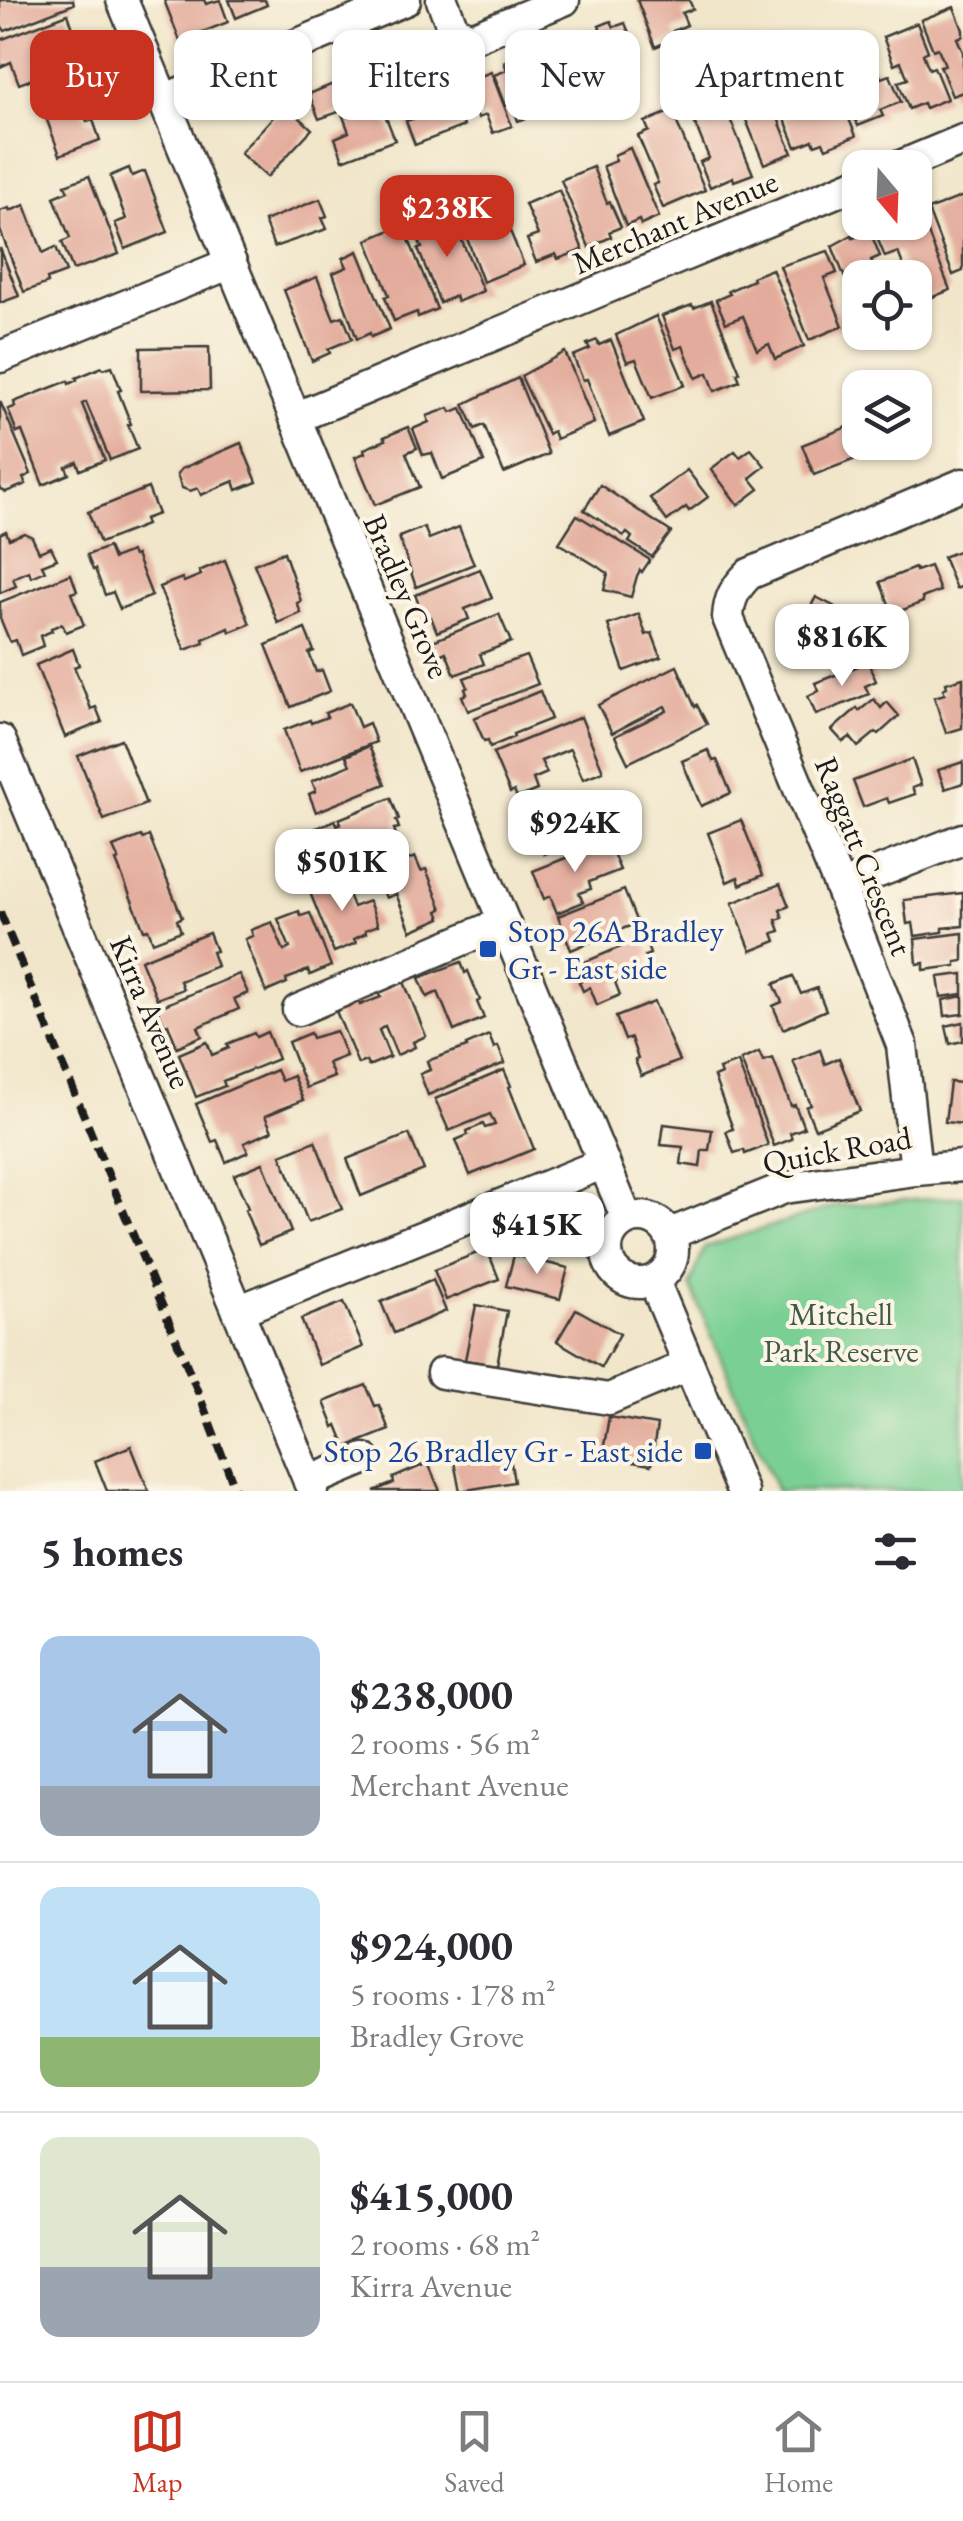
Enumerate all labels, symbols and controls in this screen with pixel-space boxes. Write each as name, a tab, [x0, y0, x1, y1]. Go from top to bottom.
chip: Buy	[30, 30, 154, 120]
chip: Rent	[174, 30, 312, 120]
chip: Filters	[332, 30, 485, 120]
chip: New	[505, 30, 640, 120]
chip: Apartment	[660, 30, 879, 120]
north arrow	[842, 150, 932, 240]
map controls	[842, 150, 932, 460]
street label: Merchant Avenue	[566, 160, 784, 284]
pin: $238K	[377, 175, 517, 260]
text: $238K	[402, 186, 492, 228]
button: locate	[842, 260, 932, 350]
button: layers	[842, 370, 932, 460]
street label: Bradley Grove	[354, 508, 460, 684]
pin: $816K	[772, 604, 912, 689]
text: $816K	[797, 615, 887, 657]
street label: Raggatt Crescent	[805, 750, 923, 962]
pin: $924K	[505, 790, 645, 875]
text: $924K	[530, 801, 620, 843]
pin: $501K	[272, 829, 412, 914]
text: $501K	[297, 840, 387, 882]
place label: Stop 26A Bradley Gr - East side	[508, 910, 725, 989]
street label: Kirra Avenue	[100, 929, 202, 1095]
marker: Stop 26A Bradley Gr - East side	[477, 938, 499, 960]
street label: Quick Road	[759, 1116, 916, 1184]
pin: $415K	[467, 1192, 607, 1277]
text: $415K	[492, 1203, 582, 1245]
park label: Mitchell Park Reserve	[763, 1293, 919, 1372]
place label: Stop 26 Bradley Gr - East side	[324, 1430, 683, 1472]
marker: Stop 26 Bradley Gr - East side	[692, 1440, 714, 1462]
text: 5 homes	[40, 1524, 183, 1579]
icon: filters	[868, 1524, 923, 1579]
text: $238,000	[350, 1667, 513, 1722]
icon: home	[120, 1676, 240, 1796]
text: 2 rooms · 56 m²	[350, 1722, 540, 1764]
text: Merchant Avenue	[350, 1764, 569, 1806]
text: $924,000	[350, 1918, 513, 1973]
icon: home	[120, 1927, 240, 2047]
text: 5 rooms · 178 m²	[350, 1973, 556, 2015]
text: Bradley Grove	[350, 2015, 524, 2057]
text: $415,000	[350, 2168, 513, 2223]
icon: home	[120, 2177, 240, 2297]
text: 2 rooms · 68 m²	[350, 2223, 540, 2265]
text: Kirra Avenue	[350, 2265, 512, 2307]
tab: Map	[130, 2404, 185, 2500]
tab: Saved	[444, 2404, 504, 2500]
tab: Home	[764, 2404, 833, 2500]

